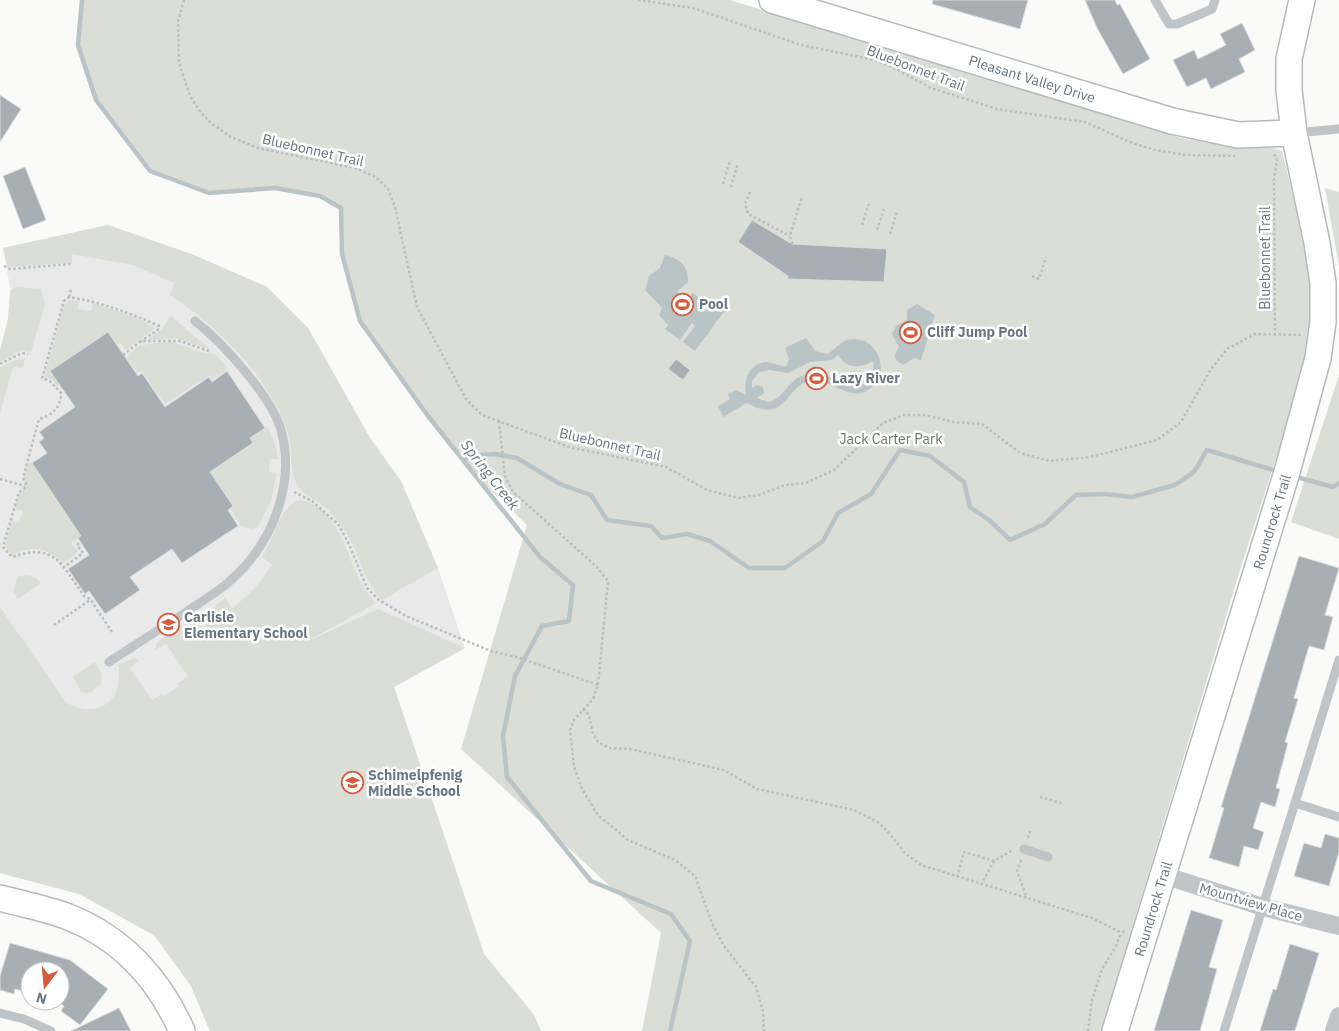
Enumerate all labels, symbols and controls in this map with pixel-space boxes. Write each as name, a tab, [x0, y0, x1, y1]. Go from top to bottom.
street label: Bluebonnet Trail	[864, 41, 968, 95]
street label: Pleasant Valley Drive	[967, 51, 1098, 107]
street label: Bluebonnet Trail	[260, 130, 366, 170]
street label: Bluebonnet Trail	[1256, 206, 1274, 310]
sports icon: Pool	[671, 292, 695, 316]
place label: Pool	[699, 295, 728, 313]
sports icon: Cliff Jump Pool	[899, 320, 923, 344]
place label: Cliff Jump Pool	[927, 323, 1027, 341]
sports icon: Lazy River	[804, 366, 828, 390]
place label: Lazy River	[832, 369, 900, 387]
street label: Bluebonnet Trail	[557, 424, 663, 464]
park label: Jack Carter Park	[839, 430, 943, 448]
water label: Spring Creek	[457, 436, 524, 514]
street label: Roundrock Trail	[1249, 472, 1295, 572]
place label: Carlisle Elementary School	[184, 608, 308, 642]
school or university icon: Carlisle Elementary School	[156, 613, 180, 637]
place label: Schimelpfenig Middle School	[368, 766, 463, 800]
school or university icon: Schimelpfenig Middle School	[340, 771, 364, 795]
street label: Roundrock Trail	[1130, 859, 1176, 959]
street label: Mountview Place	[1197, 879, 1305, 925]
north arrow	[20, 961, 70, 1011]
text: N	[34, 988, 49, 1009]

